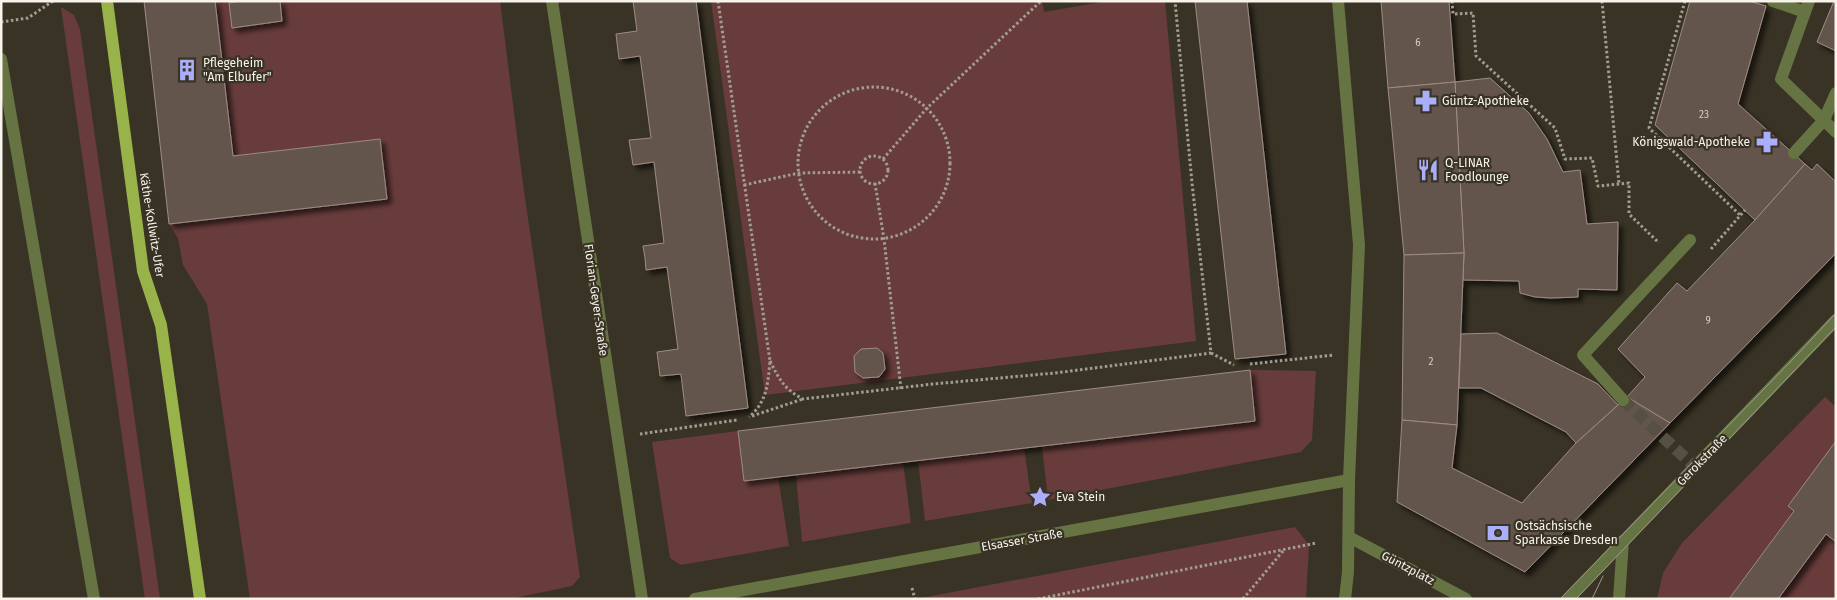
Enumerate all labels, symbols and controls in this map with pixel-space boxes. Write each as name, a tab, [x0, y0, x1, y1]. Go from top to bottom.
house number: 6	[1415, 37, 1421, 49]
place label: Pflegeheim "Am Elbufer"	[203, 56, 272, 84]
building icon: Pflegeheim "Am Elbufer"	[174, 57, 200, 83]
pharmacy icon: Güntz-Apotheke	[1413, 88, 1439, 114]
place label: Güntz-Apotheke	[1442, 94, 1529, 108]
house number: 23	[1699, 109, 1709, 121]
pharmacy icon: Königswald-Apotheke	[1754, 129, 1780, 155]
place label: Königswald-Apotheke	[1632, 135, 1750, 149]
place label: Q-LINAR Foodlounge	[1445, 156, 1509, 184]
restaurant icon: Q-LINAR Foodlounge	[1415, 157, 1441, 183]
street label: Käthe-Kollwitz-Ufer	[137, 171, 167, 279]
street label: Florian-Geyer-Straße	[581, 243, 611, 357]
house number: 9	[1705, 315, 1711, 327]
house number: 2	[1429, 356, 1434, 368]
street label: Gerokstraße	[1674, 431, 1730, 489]
place icon: Eva Stein	[1027, 484, 1053, 510]
place label: Eva Stein	[1056, 490, 1105, 504]
place label: Ostsächsische Sparkasse Dresden	[1515, 519, 1618, 547]
bank icon: Ostsächsische Sparkasse Dresden	[1485, 520, 1511, 546]
street label: Elsasser Straße	[980, 526, 1064, 554]
street label: Güntzplatz	[1379, 548, 1437, 588]

